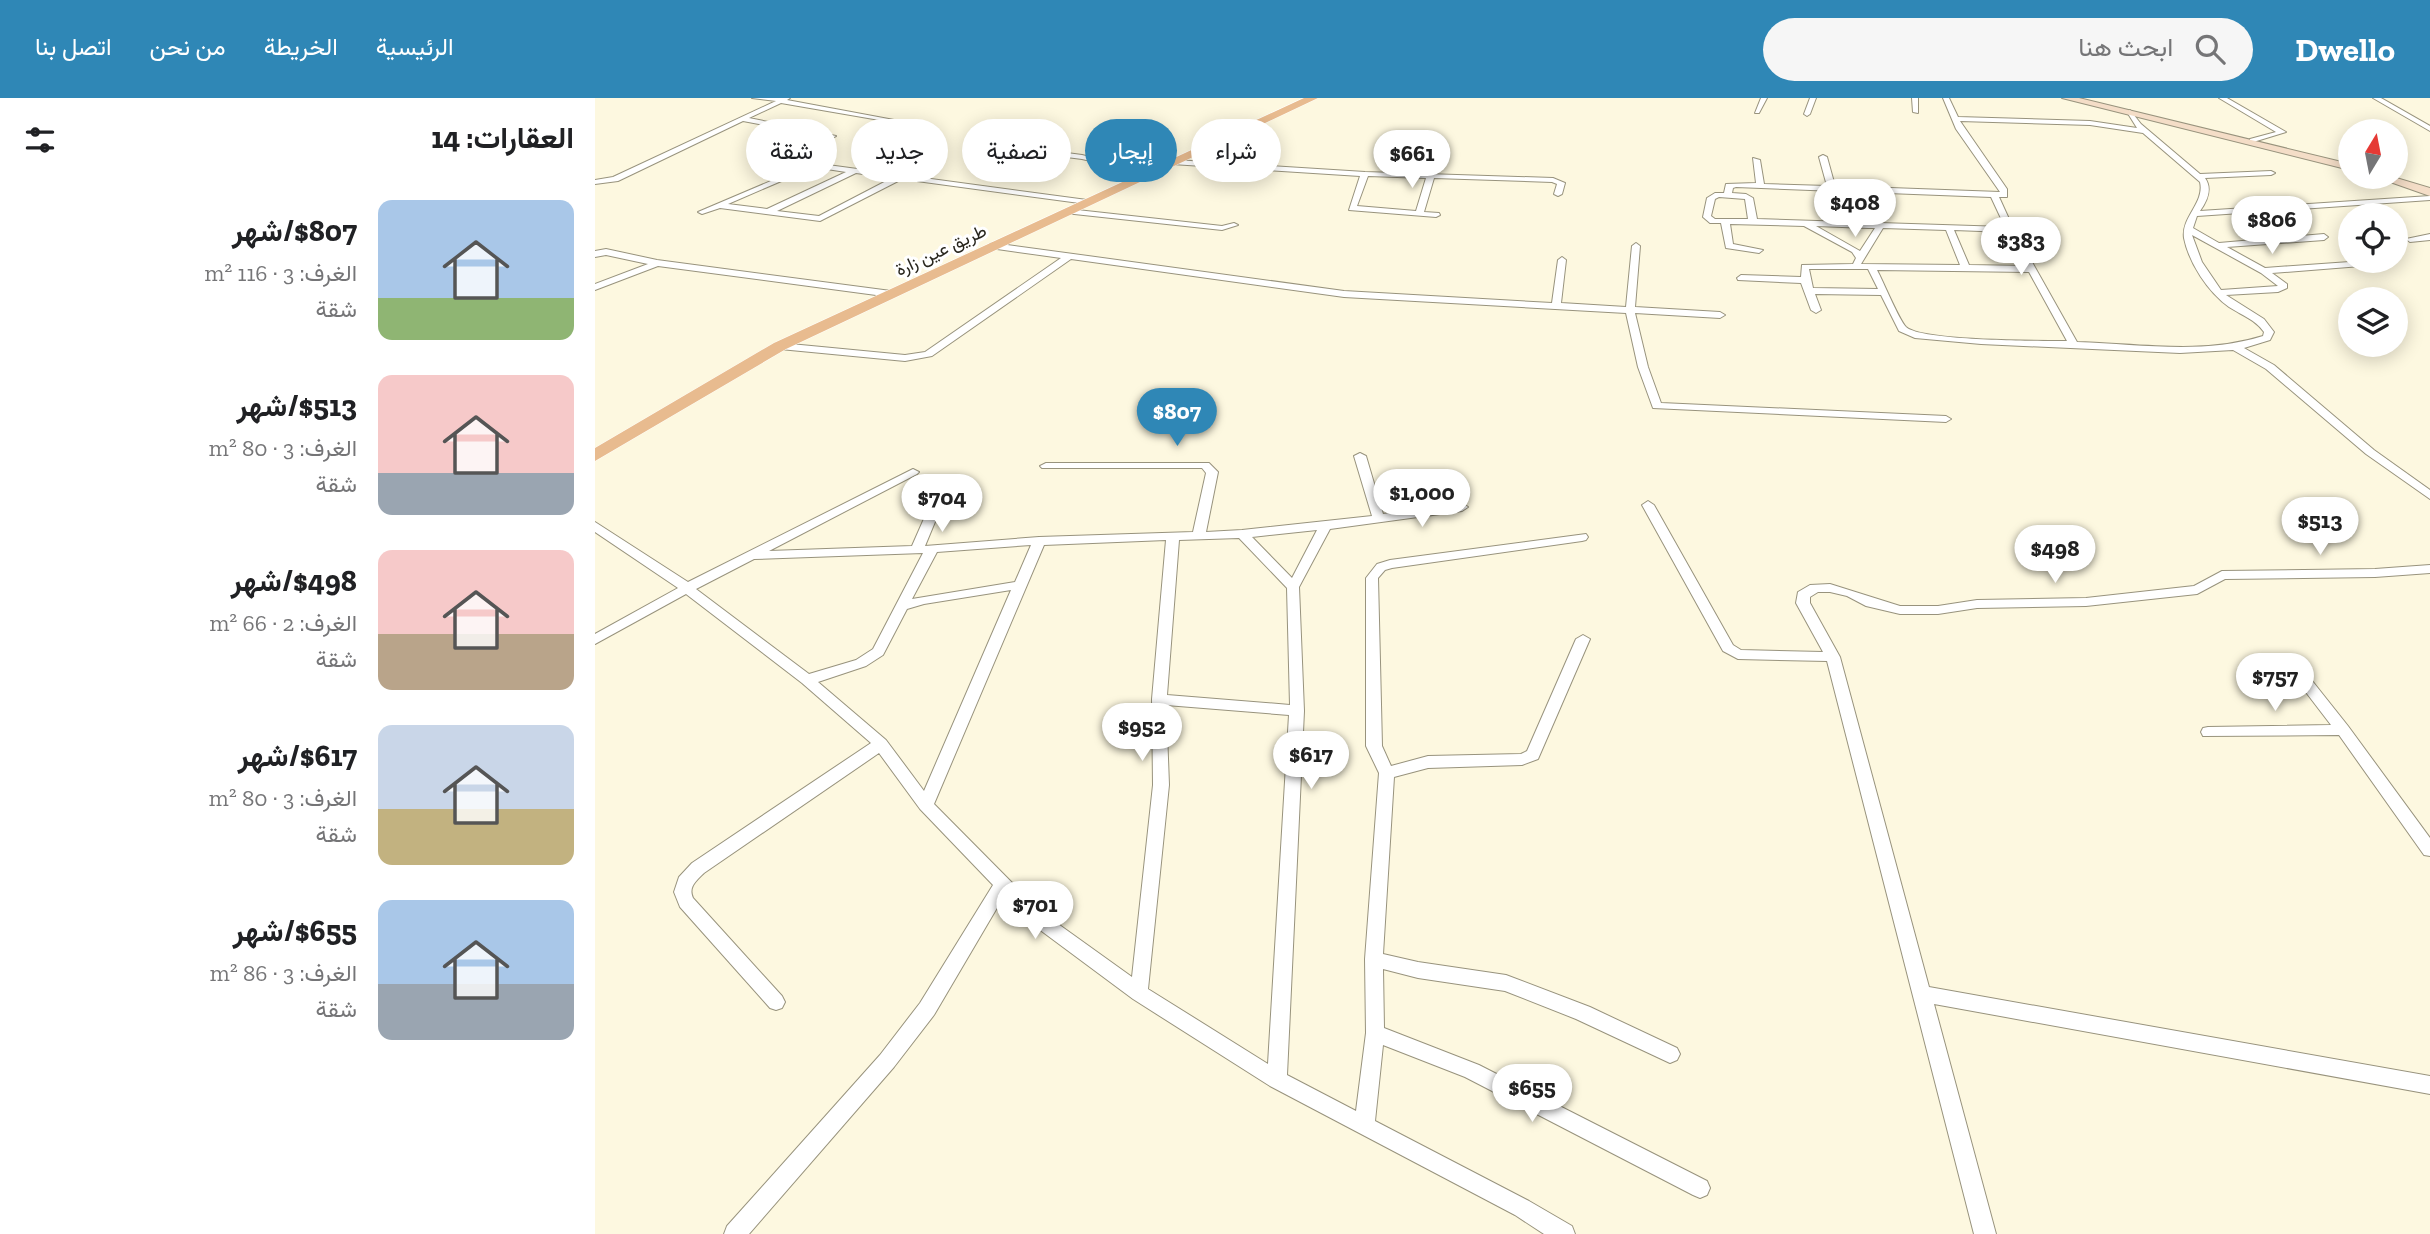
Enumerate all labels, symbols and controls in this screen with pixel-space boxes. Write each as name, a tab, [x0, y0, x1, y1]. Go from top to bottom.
search box	[1763, 18, 2253, 81]
icon: search	[2191, 30, 2229, 68]
text: Dwello	[2295, 30, 2395, 69]
text: ابحث هنا	[2078, 31, 2173, 63]
text: اتصل بنا	[35, 32, 112, 61]
text: من نحن	[150, 32, 226, 61]
text: الخريطة	[264, 32, 338, 61]
text: الرئيسية	[376, 32, 453, 61]
chip: شقة	[746, 119, 837, 182]
chip: جديد	[851, 119, 948, 182]
chip: تصفية	[962, 119, 1071, 182]
chip: إيجار	[1085, 119, 1177, 182]
chip: شراء	[1191, 119, 1281, 182]
north arrow	[2338, 119, 2408, 189]
map controls	[2338, 119, 2408, 357]
text: العقارات: 14	[431, 120, 574, 156]
icon: filters	[21, 121, 59, 159]
pin: $661	[1371, 130, 1453, 190]
text: $661	[1389, 139, 1435, 167]
pin: $408	[1814, 180, 1896, 239]
text: $408	[1830, 188, 1880, 216]
pin: $806	[2231, 197, 2313, 256]
button: locate	[2338, 203, 2408, 273]
text: $806	[2247, 205, 2297, 233]
text: $807/شهر	[232, 213, 357, 249]
pin: $383	[1980, 218, 2062, 277]
street label: طريق عين زارة	[892, 219, 990, 281]
text: $383	[1997, 226, 2045, 254]
icon: home	[434, 228, 518, 312]
text: الغرف: 3 · 116 m²	[205, 259, 357, 287]
button: layers	[2338, 287, 2408, 357]
text: شقة	[315, 295, 357, 323]
text: $513/شهر	[236, 388, 357, 424]
pin: $807	[1136, 388, 1218, 448]
text: $807	[1153, 397, 1201, 425]
icon: home	[434, 403, 518, 487]
text: الغرف: 3 · 80 m²	[209, 434, 357, 462]
text: شقة	[315, 470, 357, 498]
pin: $1,000	[1365, 470, 1479, 529]
pin: $704	[901, 474, 983, 534]
text: $1,000	[1389, 478, 1455, 506]
text: $704	[917, 483, 967, 511]
pin: $513	[2279, 498, 2361, 557]
text: $513	[2298, 506, 2342, 534]
pin: $498	[2014, 526, 2096, 585]
text: $498	[2030, 534, 2080, 562]
text: $498/شهر	[231, 563, 357, 599]
icon: home	[434, 578, 518, 662]
text: الغرف: 2 · 66 m²	[209, 609, 357, 637]
text: شقة	[315, 645, 357, 673]
pin: $757	[2234, 654, 2316, 713]
text: $757	[2252, 662, 2298, 690]
pin: $952	[1101, 704, 1183, 763]
text: $952	[1118, 712, 1166, 740]
pin: $617	[1270, 732, 1352, 791]
text: $617/شهر	[238, 738, 357, 774]
text: $617	[1289, 740, 1333, 768]
icon: home	[434, 753, 518, 837]
text: الغرف: 3 · 80 m²	[209, 784, 357, 812]
text: شقة	[315, 820, 357, 848]
pin: $701	[994, 882, 1076, 941]
text: $701	[1012, 890, 1058, 918]
text: $655/شهر	[233, 913, 357, 949]
icon: home	[434, 928, 518, 1012]
text: الغرف: 3 · 86 m²	[210, 959, 357, 987]
text: شقة	[315, 995, 357, 1023]
pin: $655	[1491, 1065, 1573, 1124]
text: $655	[1508, 1073, 1556, 1101]

